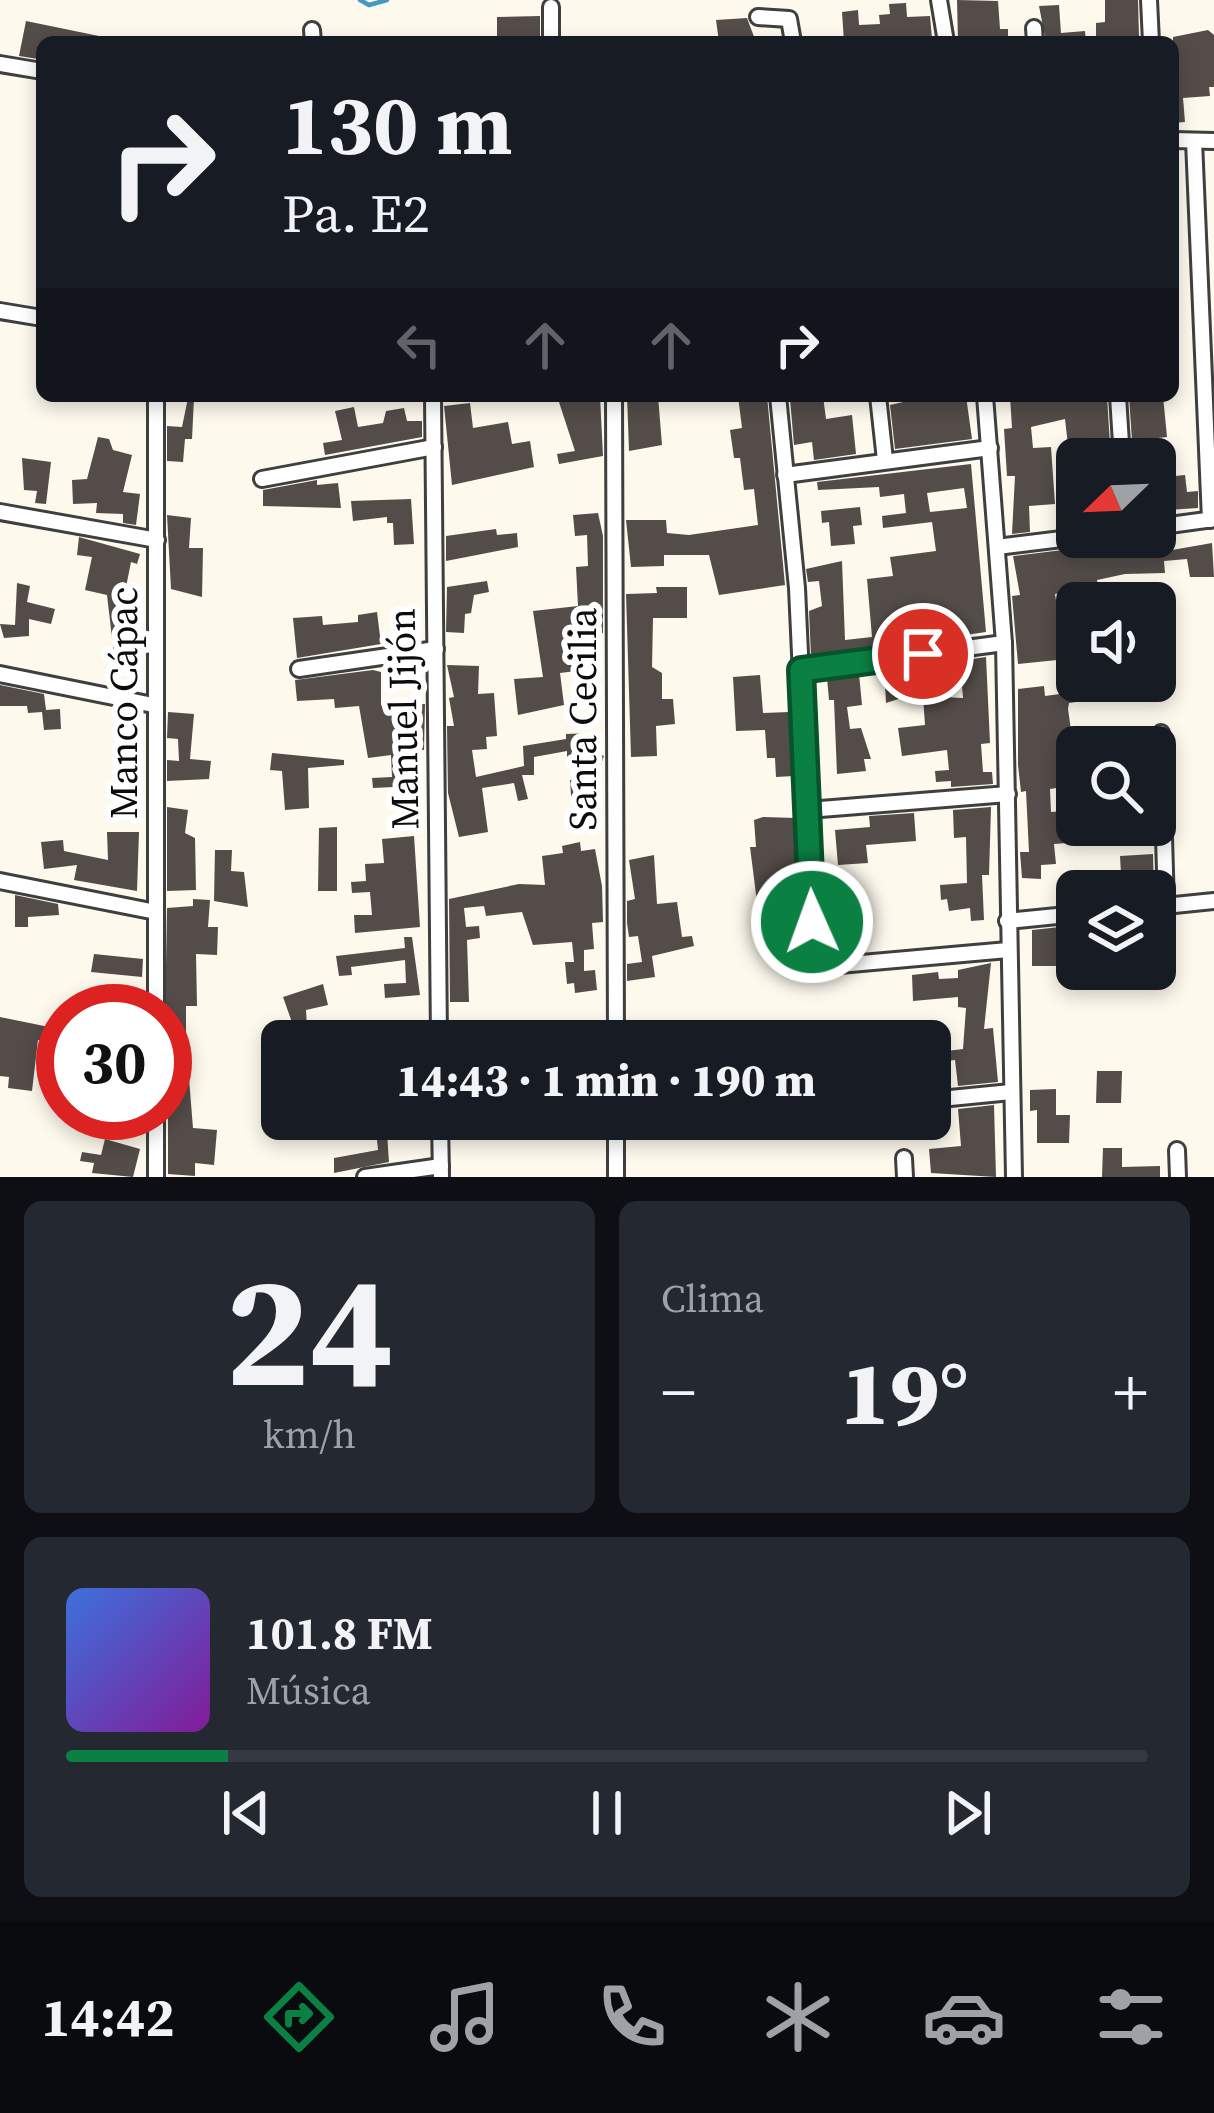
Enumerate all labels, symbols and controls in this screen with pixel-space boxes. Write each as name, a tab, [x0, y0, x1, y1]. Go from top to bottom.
text: 130 m	[282, 67, 513, 182]
icon: right	[84, 84, 240, 240]
text: Pa. E2	[282, 176, 430, 250]
icon: left	[386, 312, 452, 378]
icon: ahead	[512, 312, 578, 378]
icon: ahead	[638, 312, 704, 378]
icon: right	[764, 312, 830, 378]
north arrow	[1056, 438, 1176, 558]
map controls	[1056, 438, 1176, 990]
button: sound	[1056, 582, 1176, 702]
street label: Manco Cápac	[97, 587, 150, 819]
pin	[872, 603, 974, 705]
street label: Santa Cecilia	[556, 607, 609, 830]
street label: Manuel Jijón	[375, 608, 431, 830]
icon: arrive	[890, 621, 956, 687]
button: search	[1056, 726, 1176, 846]
position arrow	[749, 859, 875, 985]
button: layers	[1056, 870, 1176, 990]
speed limit sign: 30	[36, 984, 192, 1140]
text: 14:43 · 1 min · 190 m	[396, 1049, 816, 1111]
text: 24	[225, 1223, 394, 1437]
text: Clima	[661, 1272, 764, 1325]
text: 19°	[840, 1331, 969, 1454]
text: −	[661, 1347, 696, 1437]
text: +	[1113, 1347, 1148, 1437]
text: km/h	[263, 1408, 356, 1461]
text: 101.8 FM	[246, 1602, 433, 1664]
text: Música	[246, 1664, 371, 1717]
icon: previous	[213, 1780, 279, 1846]
icon: pause	[574, 1780, 640, 1846]
icon: next	[935, 1780, 1001, 1846]
icon: directions	[257, 1975, 341, 2059]
icon: music	[423, 1975, 507, 2059]
icon: phone	[590, 1975, 674, 2059]
icon: climate	[756, 1975, 840, 2059]
icon: car	[922, 1975, 1006, 2059]
icon: filters	[1089, 1975, 1173, 2059]
text: 14:42	[41, 1980, 174, 2054]

